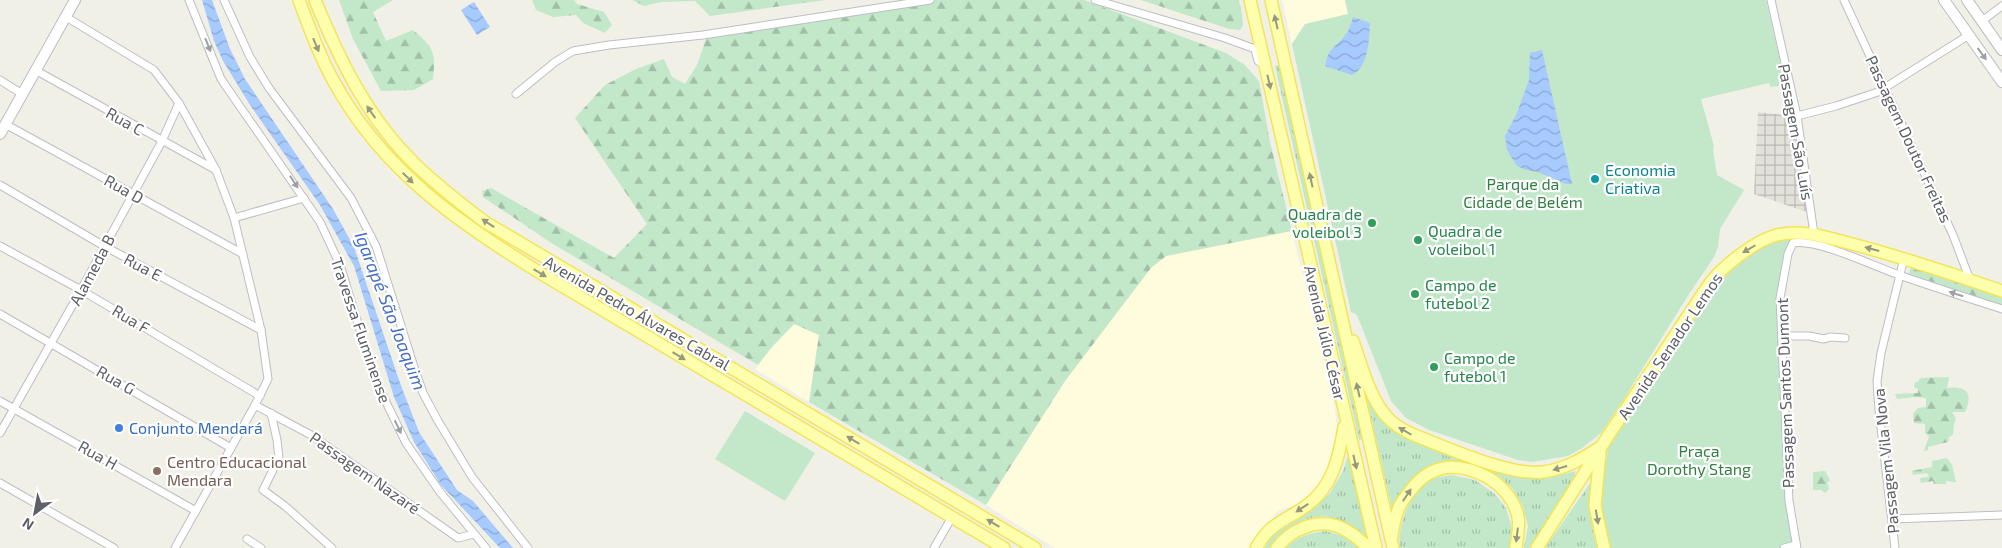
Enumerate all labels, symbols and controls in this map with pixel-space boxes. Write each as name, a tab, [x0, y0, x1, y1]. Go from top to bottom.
one-way arrow	[1272, 14, 1280, 29]
one-way arrow	[204, 38, 212, 52]
one-way arrow	[313, 38, 321, 52]
one-way arrow	[1977, 47, 1987, 61]
street label: Passagem Doutor Freitas	[1862, 52, 1957, 225]
street label: Passagem São Luís	[1775, 62, 1818, 202]
one-way arrow	[1265, 74, 1273, 90]
street label: Rua C	[103, 102, 148, 139]
one-way arrow	[366, 105, 376, 118]
place label: Economia Criativa	[1605, 160, 1676, 197]
street label: Rua D	[101, 170, 147, 207]
one-way arrow	[402, 172, 414, 184]
one-way arrow	[1307, 173, 1315, 188]
marker: Economia Criativa	[1589, 173, 1601, 185]
park label: Parque da Cidade de Belém	[1463, 174, 1583, 211]
one-way arrow	[289, 176, 298, 189]
place label: Quadra de voleibol 3	[1288, 204, 1362, 241]
marker: Quadra de voleibol 3	[1366, 217, 1378, 229]
one-way arrow	[481, 218, 495, 228]
place label: Quadra de voleibol 1	[1428, 221, 1502, 258]
water label: Igarapé São Joaquim	[351, 228, 431, 393]
street label: Alameda B	[65, 231, 118, 308]
marker: Quadra de voleibol 1	[1412, 234, 1424, 246]
one-way arrow	[1742, 245, 1755, 254]
one-way arrow	[1865, 245, 1880, 253]
street label: Rua E	[121, 249, 166, 284]
street label: Avenida Pedro Álvares Cabral	[541, 251, 734, 374]
street label: Travessa Fluminense	[328, 254, 395, 405]
street label: Avenida Júlio César	[1301, 263, 1350, 403]
one-way arrow	[533, 268, 546, 277]
street label: Avenida Senador Lemos	[1613, 269, 1726, 423]
place label: Campo de futebol 2	[1425, 275, 1497, 312]
marker: Campo de futebol 2	[1409, 288, 1421, 300]
one-way arrow	[1948, 289, 1963, 297]
street label: Passagem Santos Dumont	[1772, 298, 1797, 489]
street label: Rua F	[109, 300, 154, 337]
place label: Campo de futebol 1	[1444, 348, 1516, 385]
one-way arrow	[673, 351, 686, 360]
street label: Rua G	[94, 361, 139, 398]
marker: Campo de futebol 1	[1428, 361, 1440, 373]
one-way arrow	[1353, 382, 1361, 398]
street label: Passagem Vila Nova	[1868, 387, 1903, 535]
place label: Conjunto Mendará	[129, 418, 263, 438]
one-way arrow	[394, 420, 402, 434]
marker: Conjunto Mendará	[113, 422, 125, 434]
one-way arrow	[1399, 426, 1412, 435]
street label: Passagem Nazaré	[307, 428, 424, 518]
street label: Rua H	[75, 436, 121, 473]
one-way arrow	[846, 436, 861, 444]
park label: Praça Dorothy Stang	[1647, 441, 1751, 478]
place label: Centro Educacional Mendara	[167, 452, 307, 489]
one-way arrow	[1351, 454, 1359, 470]
one-way arrow	[1553, 464, 1568, 472]
marker: Centro Educacional Mendara	[151, 465, 163, 477]
north arrow	[10, 488, 60, 538]
one-way arrow	[1403, 488, 1412, 502]
one-way arrow	[1296, 503, 1309, 512]
one-way arrow	[1593, 509, 1601, 525]
text: N	[19, 515, 37, 534]
one-way arrow	[987, 518, 1000, 527]
one-way arrow	[1513, 527, 1521, 543]

